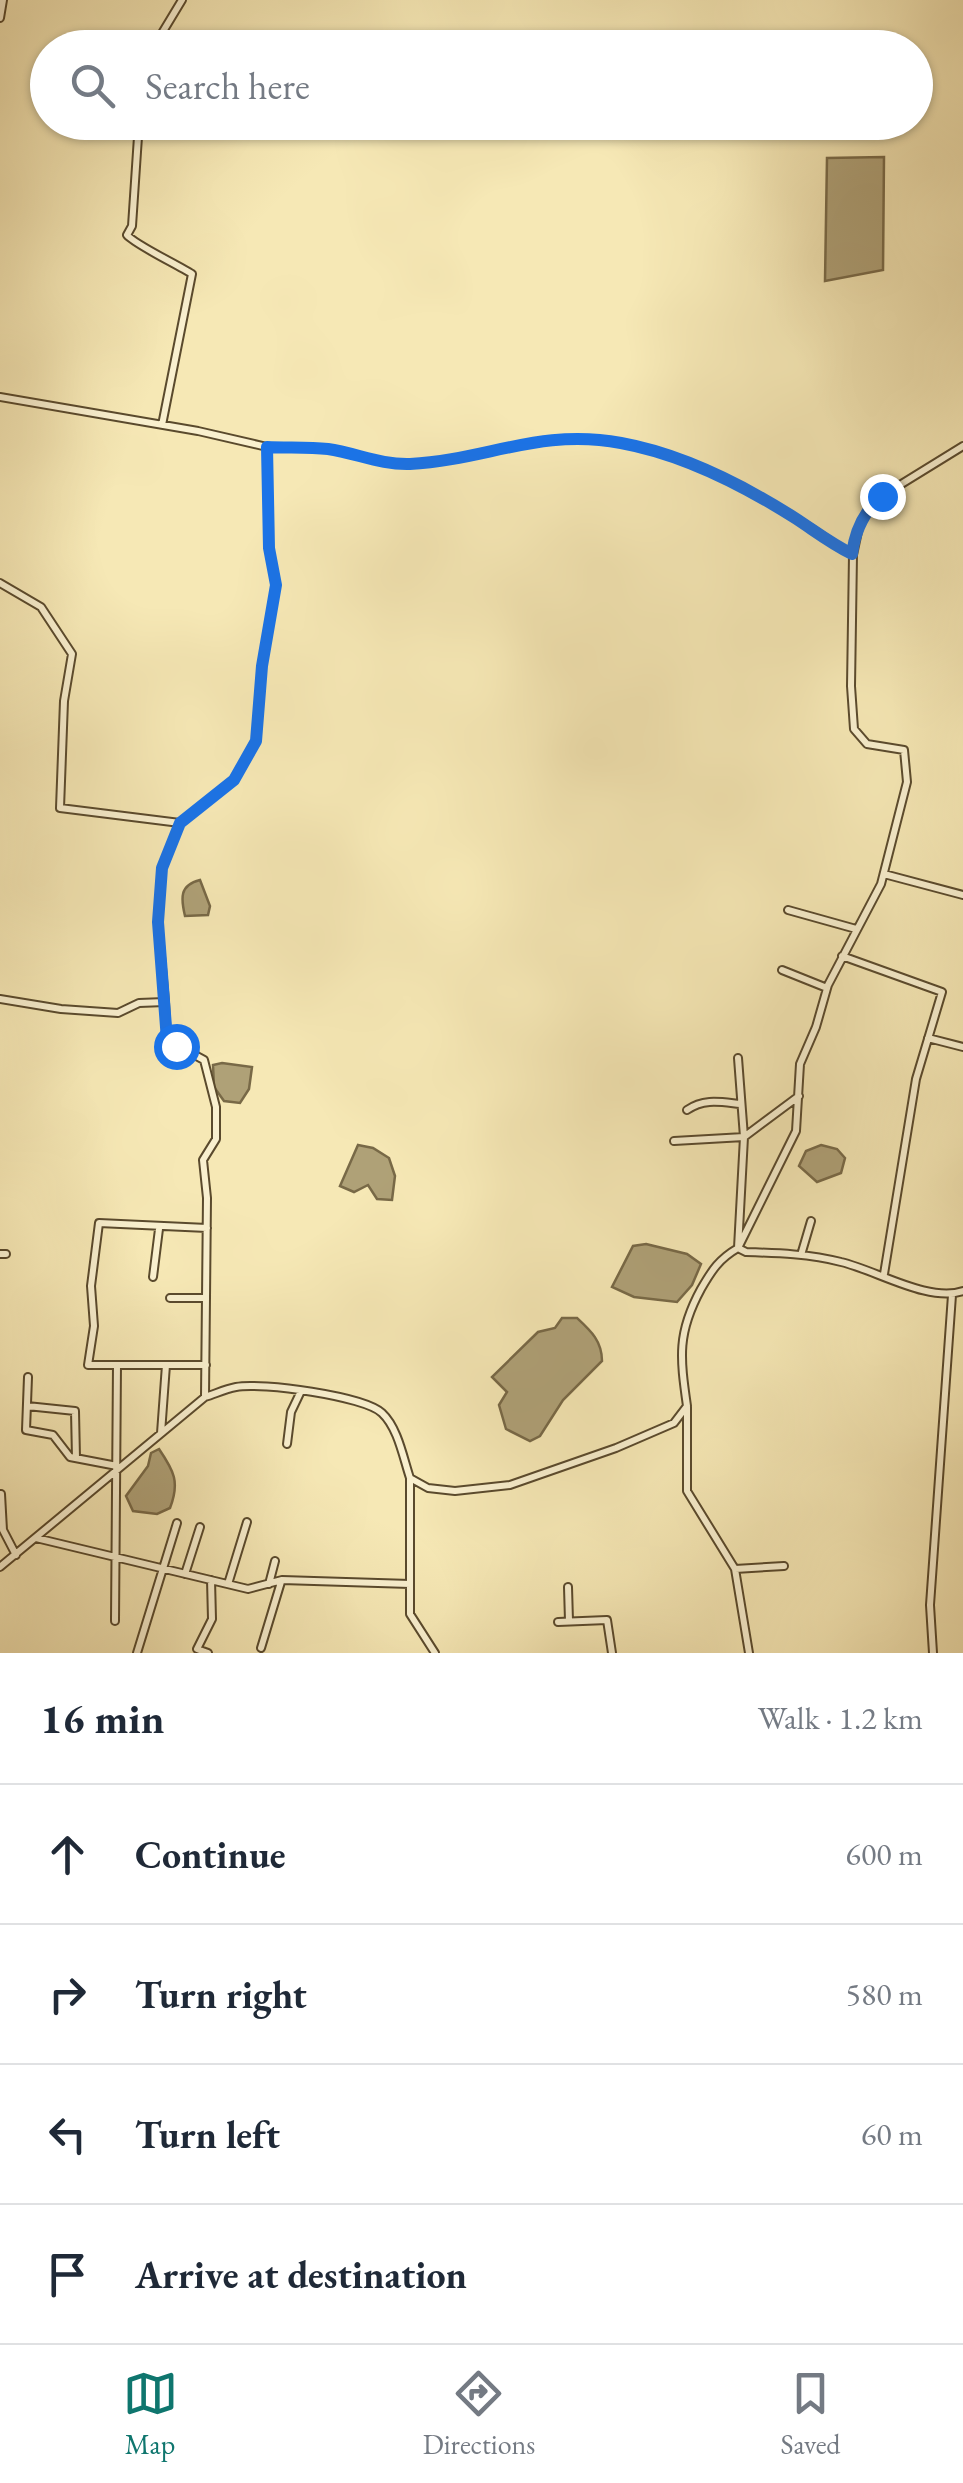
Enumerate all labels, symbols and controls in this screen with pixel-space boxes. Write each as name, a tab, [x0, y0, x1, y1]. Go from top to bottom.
search box	[30, 30, 933, 140]
icon: search	[65, 58, 120, 113]
text: Search here	[145, 61, 310, 110]
route end	[860, 474, 906, 520]
route start	[154, 1024, 200, 1070]
text: 16 min	[40, 1691, 164, 1746]
text: Walk · 1.2 km	[758, 1697, 923, 1739]
icon: ahead	[40, 1827, 95, 1882]
text: Continue	[135, 1830, 286, 1879]
text: 600 m	[846, 1833, 923, 1875]
icon: right	[40, 1967, 95, 2022]
text: Turn right	[135, 1970, 307, 2019]
text: 580 m	[846, 1973, 923, 2015]
icon: left	[40, 2107, 95, 2162]
text: Turn left	[135, 2110, 280, 2159]
text: 60 m	[861, 2113, 923, 2155]
icon: arrive	[40, 2247, 95, 2302]
text: Arrive at destination	[135, 2250, 467, 2299]
tab: Map	[123, 2366, 178, 2462]
tab: Directions	[423, 2366, 535, 2462]
tab: Saved	[780, 2366, 840, 2462]

